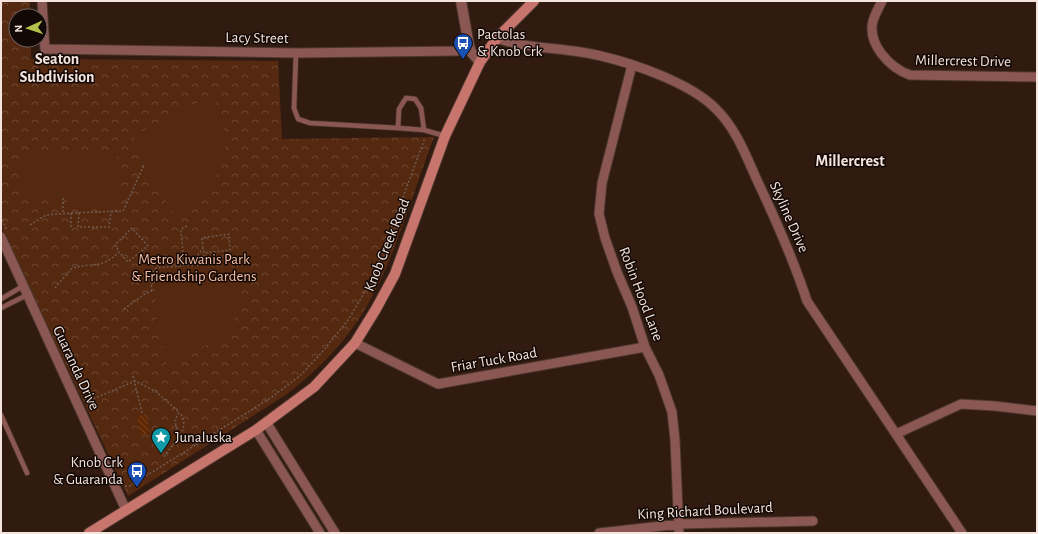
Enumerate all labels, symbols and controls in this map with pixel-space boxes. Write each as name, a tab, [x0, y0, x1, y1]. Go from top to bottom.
north arrow	[8, 8, 48, 48]
text: N	[13, 24, 24, 33]
place label: Pactolas & Knob Crk	[477, 27, 543, 59]
street label: Lacy Street	[225, 30, 289, 46]
bus stop icon: Pactolas & Knob Crk	[452, 32, 474, 60]
district label: Seaton Subdivision	[19, 51, 95, 85]
street label: Millercrest Drive	[915, 53, 1011, 69]
district label: Millercrest	[815, 153, 885, 169]
street label: Skyline Drive	[767, 179, 811, 255]
street label: Knob Creek Road	[362, 196, 413, 294]
street label: Robin Hood Lane	[616, 245, 666, 343]
park label: Metro Kiwanis Park & Friendship Gardens	[131, 252, 257, 284]
street label: Guaranda Drive	[50, 324, 102, 412]
street label: Friar Tuck Road	[450, 345, 539, 375]
place icon: Junaluska	[150, 426, 172, 454]
place label: Junaluska	[175, 430, 232, 445]
place label: Knob Crk & Guaranda	[53, 455, 123, 487]
bus stop icon: Knob Crk & Guaranda	[126, 460, 148, 488]
street label: King Richard Boulevard	[637, 500, 773, 522]

